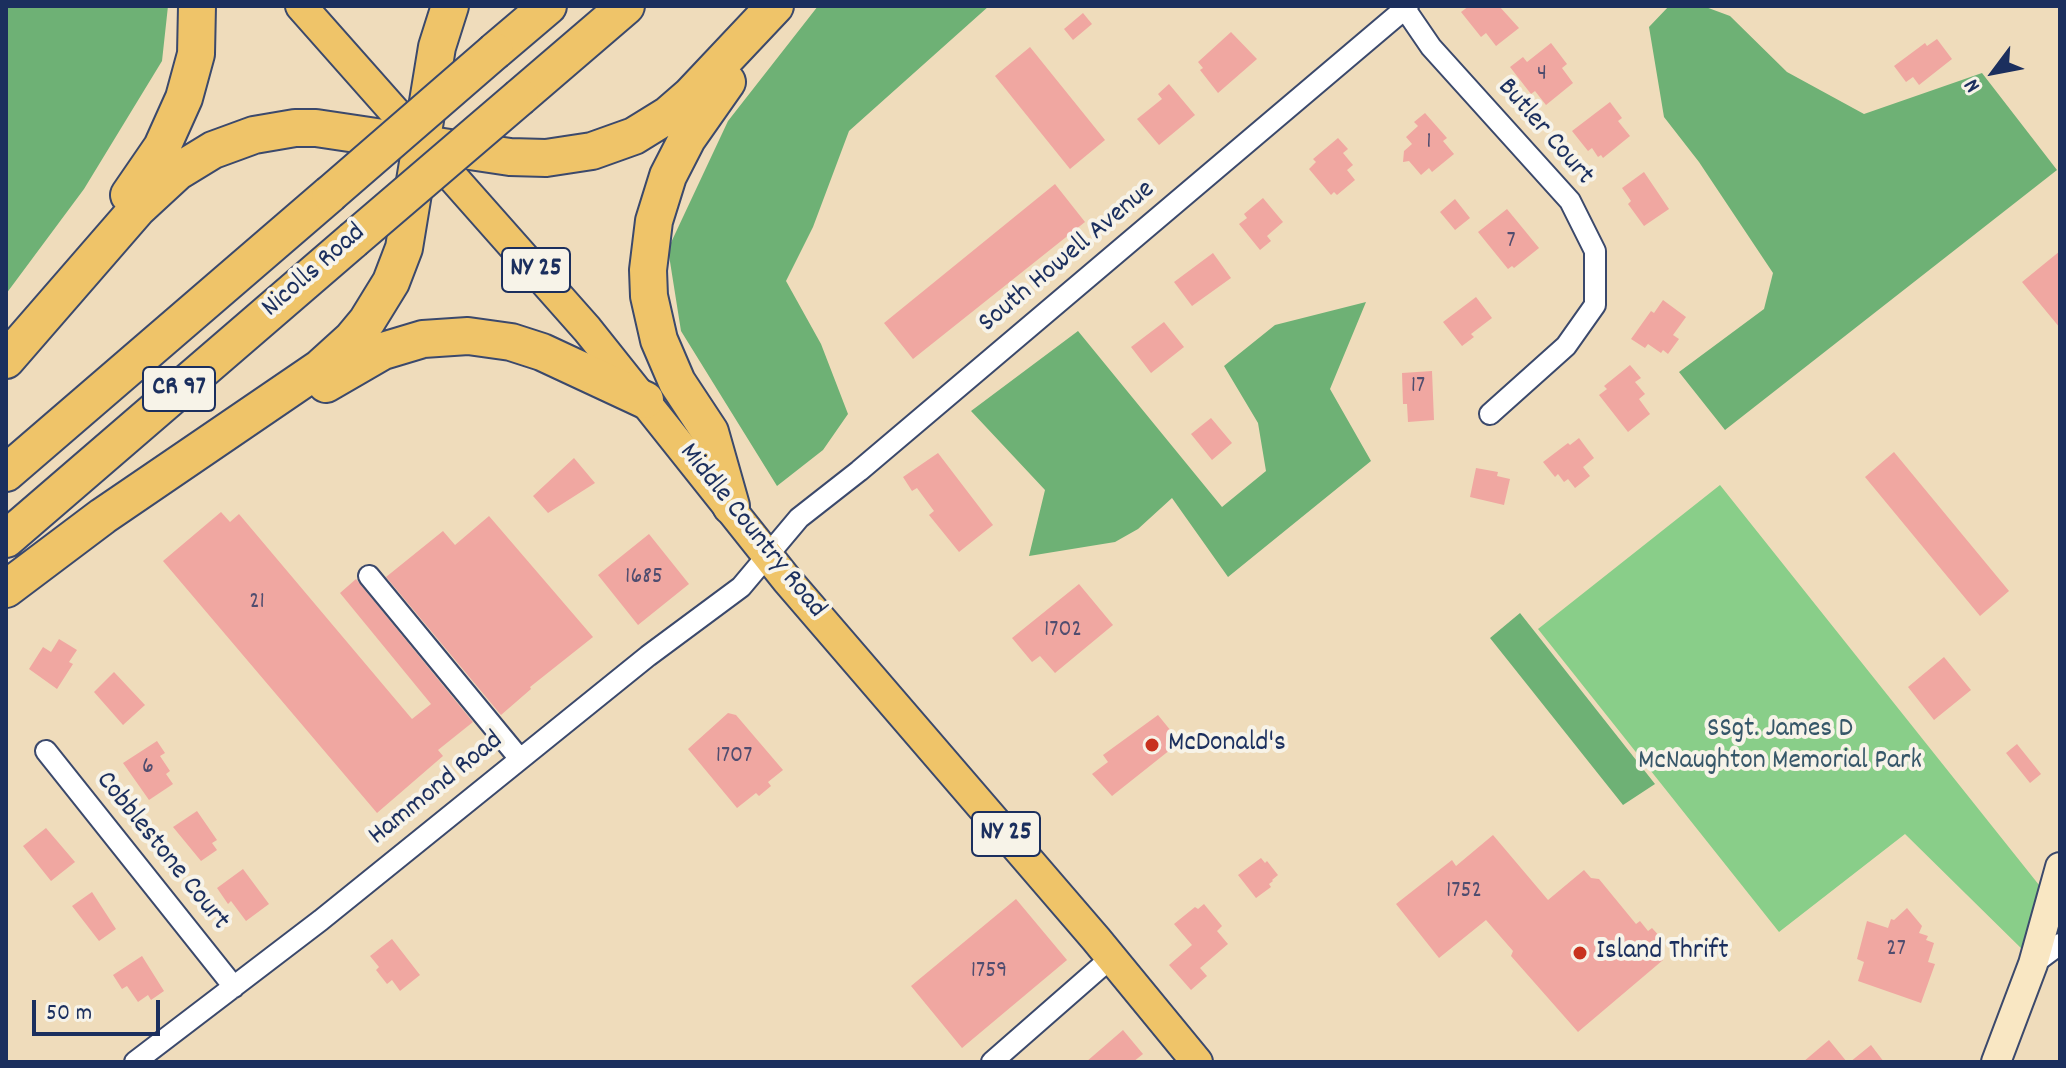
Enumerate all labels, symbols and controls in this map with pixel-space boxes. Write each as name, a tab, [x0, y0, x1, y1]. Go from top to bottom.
north arrow	[1954, 32, 2034, 112]
house number: 4	[1537, 62, 1547, 90]
text: N	[1957, 72, 1989, 98]
street label: Butler Court	[1489, 73, 1599, 193]
house number: 1	[1426, 130, 1432, 158]
street label: South Howell Avenue	[973, 174, 1163, 342]
street label: Nicolls Road	[256, 218, 374, 326]
house number: 7	[1506, 229, 1516, 257]
road number: NY 25	[502, 248, 570, 292]
road number: CR 97	[143, 367, 215, 411]
house number: 17	[1411, 374, 1425, 402]
street label: Middle Country Road	[670, 438, 832, 626]
house number: 1685	[625, 565, 663, 593]
house number: 21	[249, 590, 265, 618]
house number: 1702	[1044, 618, 1082, 646]
park label: SSgt. James D McNaughton Memorial Park	[1638, 714, 1922, 780]
street label: Hammond Road	[363, 726, 511, 854]
place label: McDonald's	[1168, 728, 1286, 762]
marker: McDonald's	[1143, 736, 1161, 754]
house number: 1707	[716, 744, 752, 772]
house number: 6	[142, 755, 154, 783]
street label: Cobblestone Court	[87, 766, 235, 938]
road number: NY 25	[972, 812, 1040, 856]
house number: 1752	[1446, 879, 1482, 907]
place label: Island Thrift	[1596, 936, 1728, 970]
house number: 27	[1886, 937, 1906, 965]
marker: Island Thrift	[1571, 944, 1589, 962]
house number: 1759	[971, 959, 1007, 987]
scale bar	[36, 984, 164, 1034]
text: 50 m	[46, 997, 92, 1031]

